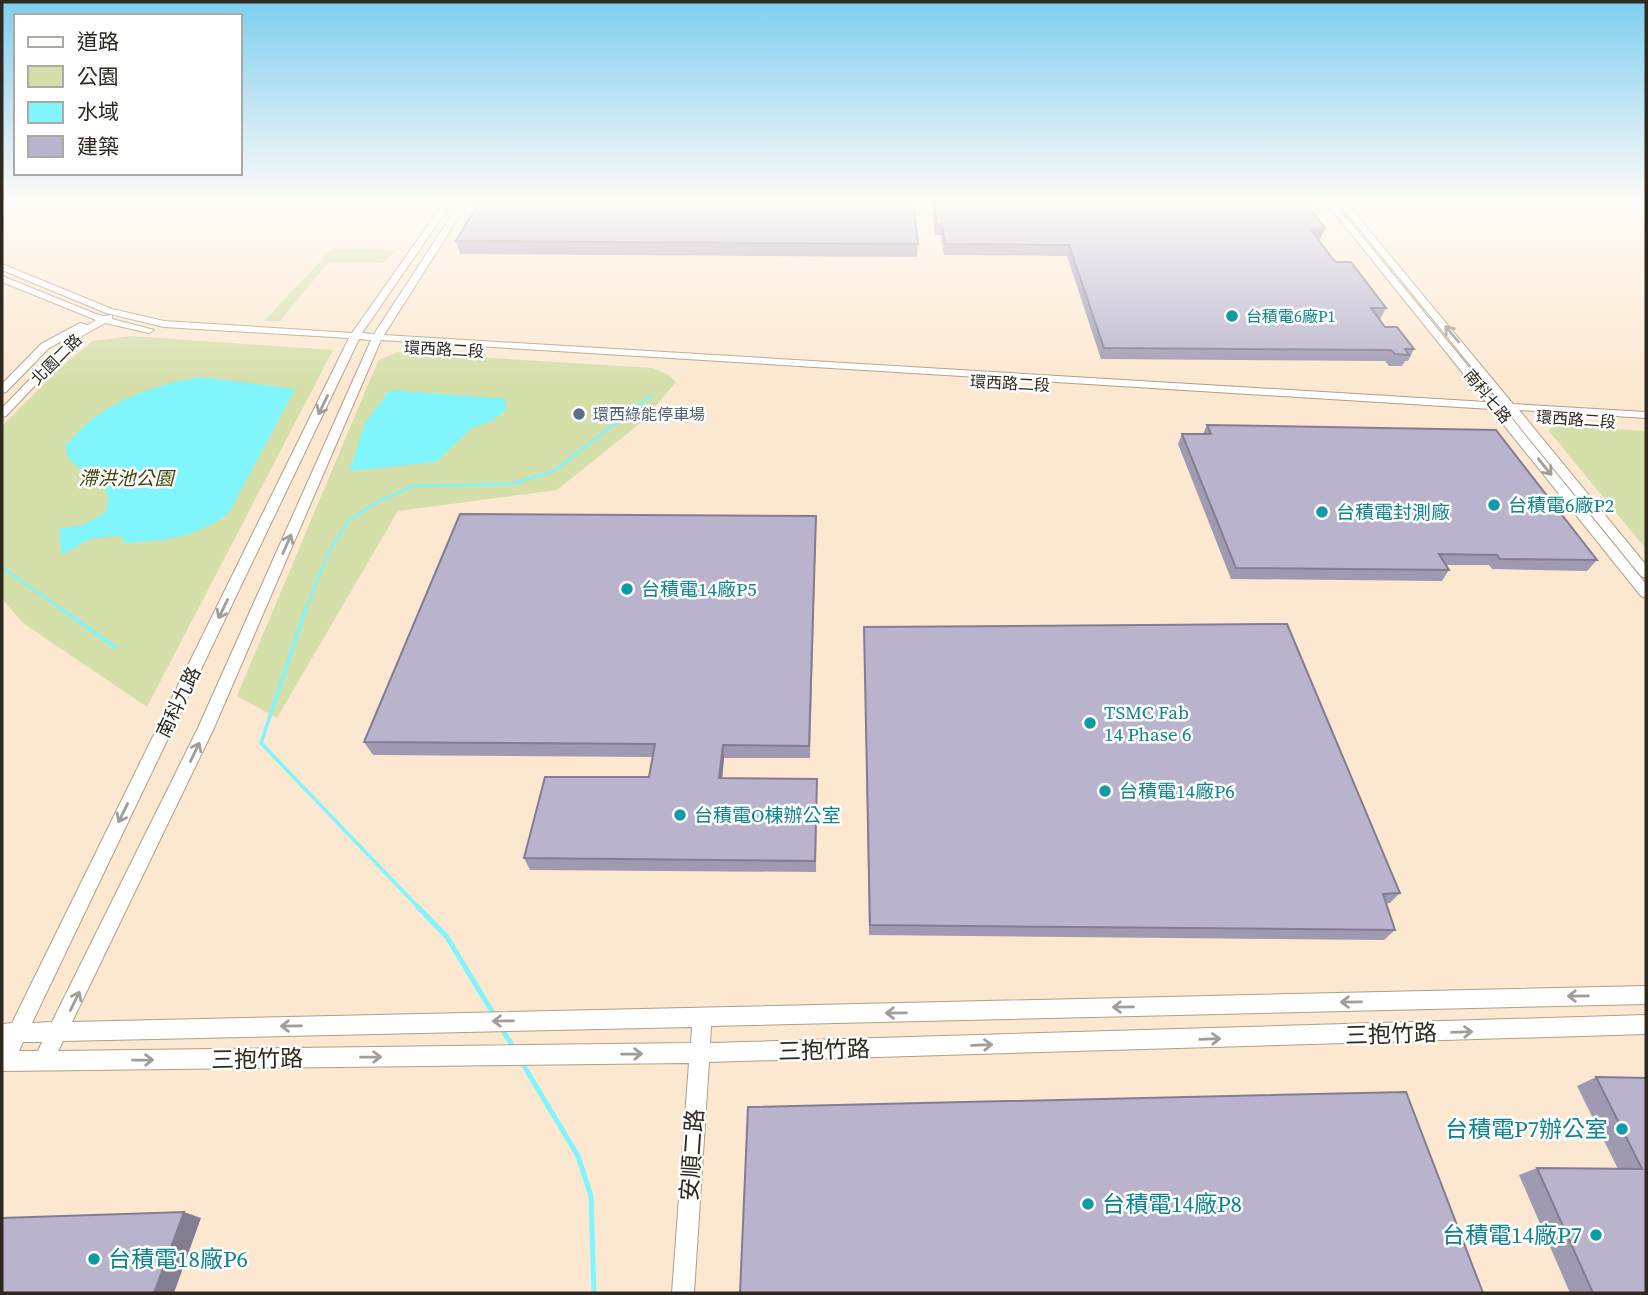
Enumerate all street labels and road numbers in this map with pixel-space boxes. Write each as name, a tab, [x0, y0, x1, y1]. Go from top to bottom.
street label: 北園二路	[26, 329, 86, 389]
street label: 環西路二段	[403, 336, 485, 362]
street label: 南科七路	[1459, 364, 1517, 428]
street label: 環西路二段	[969, 370, 1051, 396]
street label: 環西路二段	[1535, 405, 1617, 433]
street label: 南科九路	[150, 662, 206, 742]
street label: 三抱竹路	[1344, 1016, 1438, 1052]
street label: 三抱竹路	[777, 1032, 871, 1068]
street label: 三抱竹路	[211, 1042, 303, 1076]
street label: 安順二路	[673, 1108, 711, 1202]

